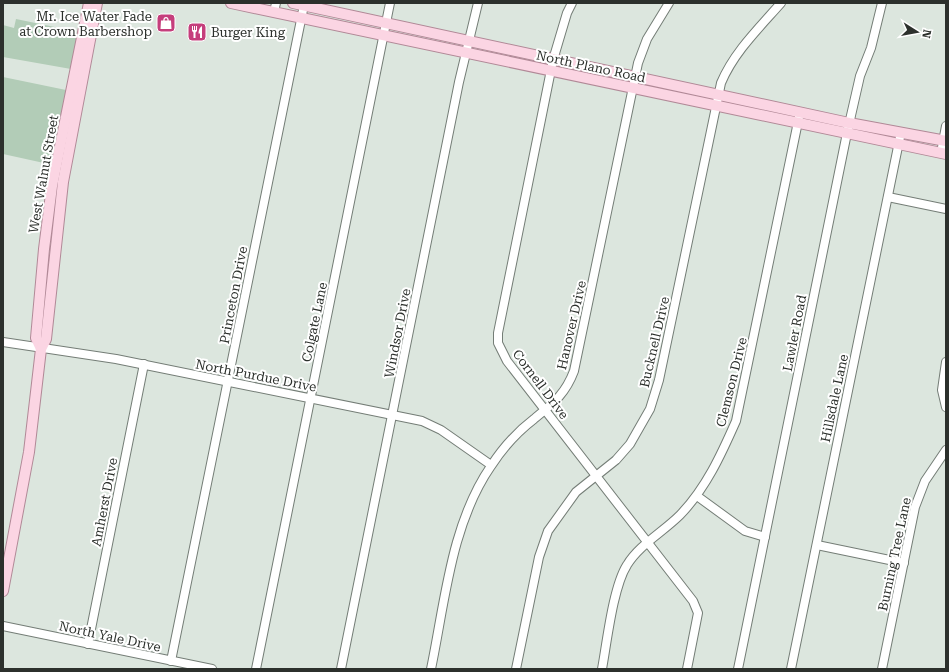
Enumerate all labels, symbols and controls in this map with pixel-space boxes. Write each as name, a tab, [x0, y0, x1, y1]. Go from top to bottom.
place label: Mr. Ice Water Fade at Crown Barbershop	[19, 9, 152, 39]
shop icon: Mr. Ice Water Fade at Crown Barbershop	[155, 12, 177, 34]
north arrow	[897, 12, 937, 52]
restaurant icon: Burger King	[186, 21, 208, 43]
place label: Burger King	[211, 25, 286, 40]
text: N	[919, 28, 934, 40]
street label: North Plano Road	[535, 48, 648, 86]
street label: West Walnut Street	[26, 114, 61, 234]
street label: Princeton Drive	[217, 245, 250, 345]
street label: Hanover Drive	[554, 279, 589, 371]
street label: Colgate Lane	[299, 281, 330, 363]
street label: Windsor Drive	[381, 287, 414, 379]
street label: Lawler Road	[780, 293, 809, 373]
street label: Bucknell Drive	[637, 295, 672, 389]
street label: Clemson Drive	[713, 336, 750, 429]
street label: Cornell Drive	[510, 346, 572, 422]
street label: Hillsdale Lane	[818, 353, 851, 444]
street label: North Purdue Drive	[194, 356, 318, 395]
street label: Amherst Drive	[89, 457, 120, 548]
street label: Burning Tree Lane	[875, 496, 914, 612]
street label: North Yale Drive	[58, 618, 162, 655]

